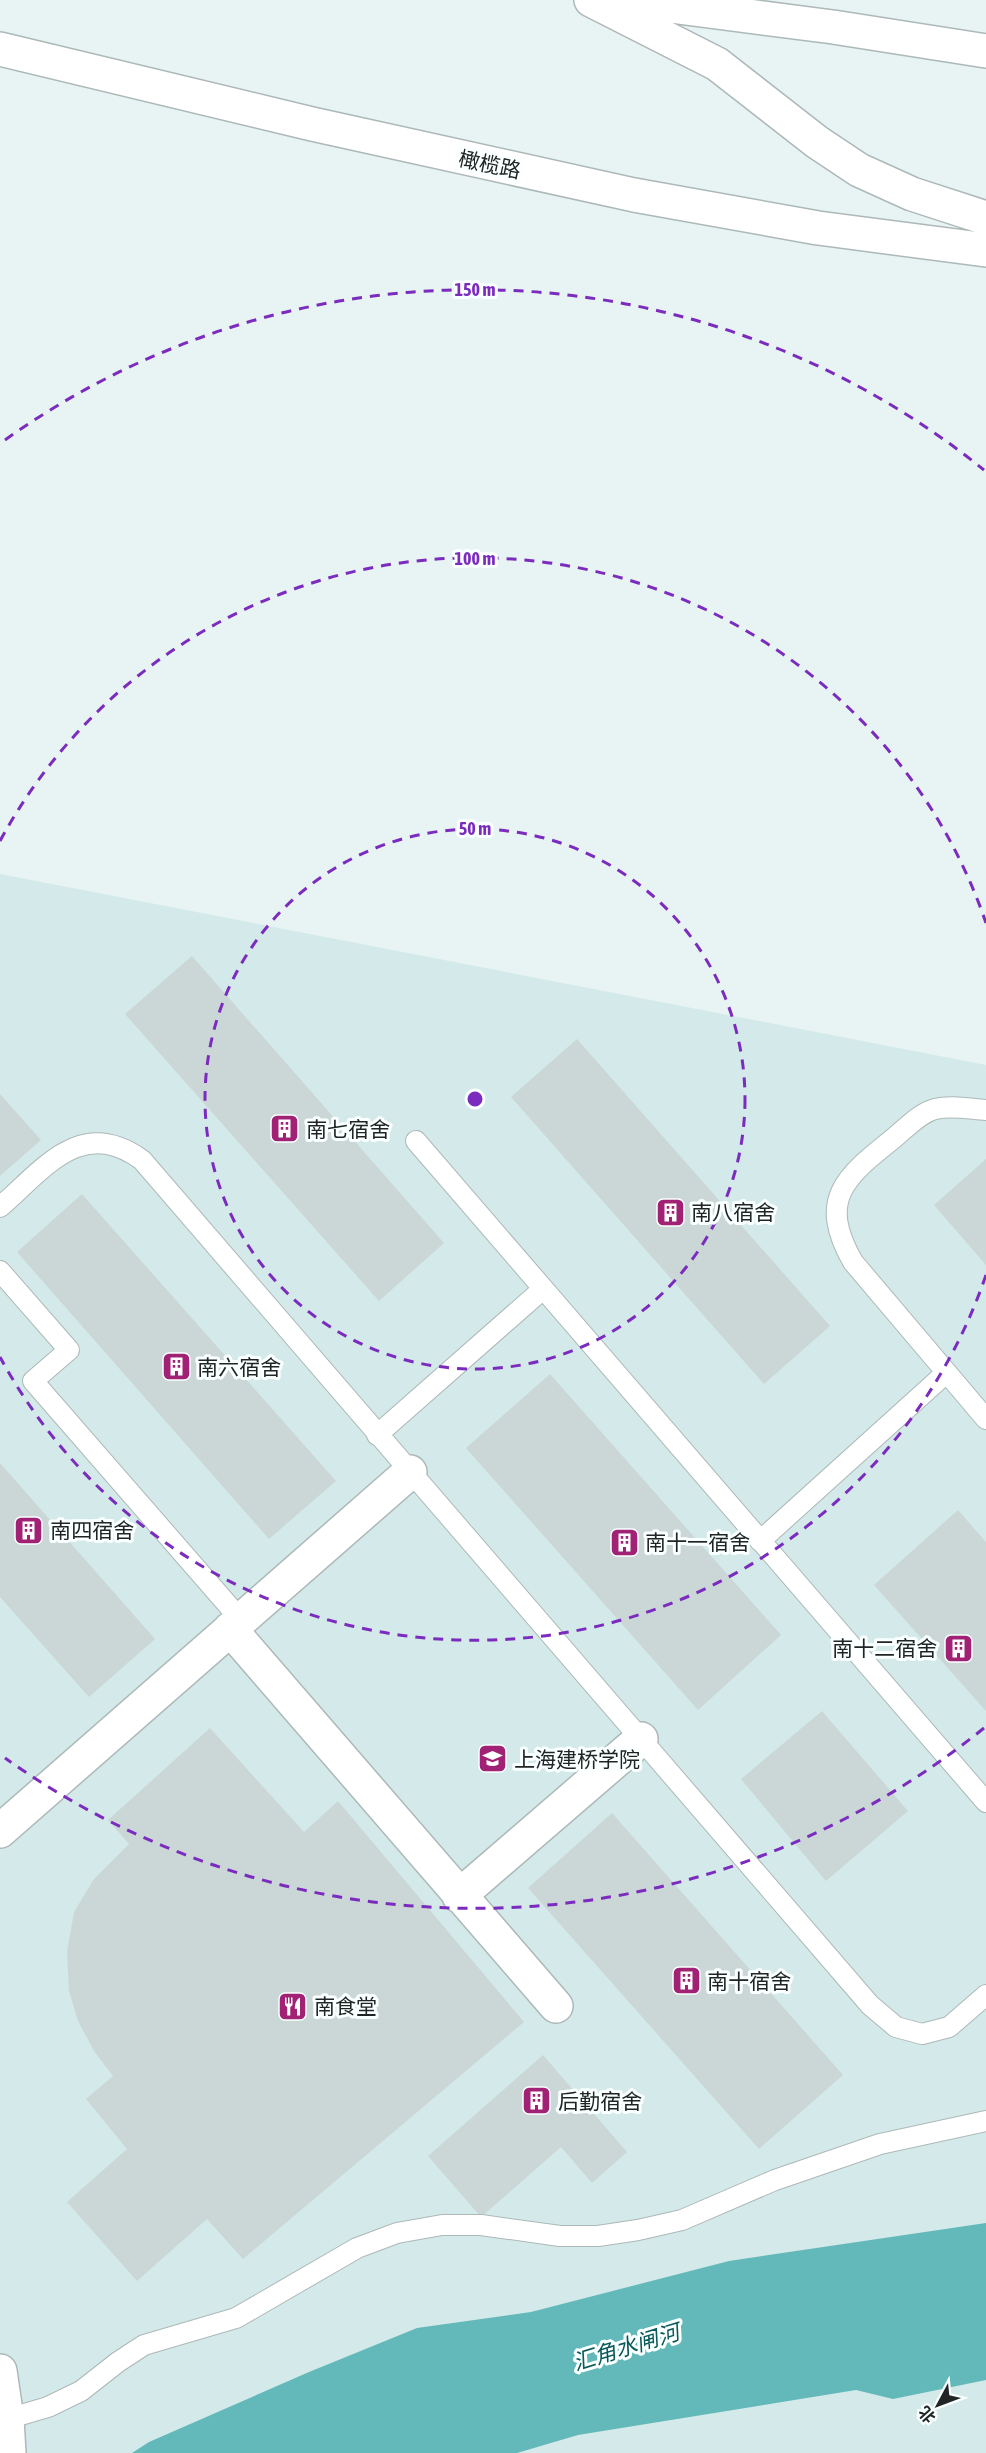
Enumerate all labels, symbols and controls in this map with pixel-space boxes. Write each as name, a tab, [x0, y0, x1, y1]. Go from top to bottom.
street label: 橄榄路	[457, 146, 523, 182]
text: 150 m	[455, 279, 495, 300]
text: 100 m	[455, 548, 495, 569]
text: 50 m	[459, 818, 491, 839]
centre of rings	[465, 1089, 485, 1109]
building icon: 南七宿舍	[269, 1113, 301, 1145]
place label: 南七宿舍	[306, 1117, 390, 1141]
building icon: 南八宿舍	[654, 1196, 686, 1228]
place label: 南八宿舍	[691, 1200, 775, 1224]
building icon: 南六宿舍	[160, 1351, 192, 1383]
place label: 南六宿舍	[197, 1355, 281, 1379]
building icon: 南四宿舍	[13, 1514, 45, 1546]
place label: 南四宿舍	[50, 1518, 134, 1542]
building icon: 南十一宿舍	[608, 1526, 640, 1558]
place label: 南十一宿舍	[645, 1530, 750, 1554]
building icon: 南十二宿舍	[942, 1632, 974, 1664]
place label: 南十二宿舍	[832, 1636, 937, 1660]
school or university icon: 上海建桥学院	[477, 1743, 509, 1775]
place label: 上海建桥学院	[514, 1747, 640, 1771]
building icon: 南十宿舍	[670, 1965, 702, 1997]
place label: 南十宿舍	[707, 1969, 791, 1993]
restaurant icon: 南食堂	[277, 1990, 309, 2022]
place label: 南食堂	[314, 1994, 377, 2018]
building icon: 后勤宿舍	[521, 2085, 553, 2117]
place label: 后勤宿舍	[558, 2089, 642, 2113]
water label: 汇角水闸河	[570, 2317, 686, 2376]
north arrow	[908, 2375, 968, 2435]
text: 北	[915, 2403, 939, 2427]

